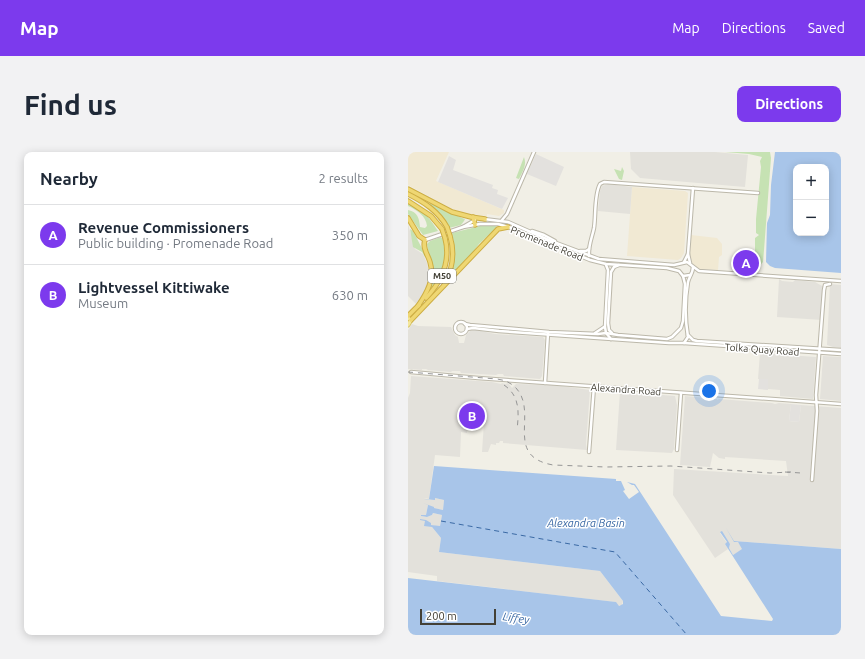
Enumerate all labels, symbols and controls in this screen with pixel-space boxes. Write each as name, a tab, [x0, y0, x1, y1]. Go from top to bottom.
text: Map	[20, 17, 59, 39]
text: Map	[672, 20, 700, 36]
text: Directions	[722, 20, 786, 36]
text: Saved	[808, 20, 845, 36]
button: Directions	[737, 86, 841, 122]
text: Find us	[24, 89, 117, 120]
map controls	[793, 164, 829, 236]
button: +	[793, 164, 829, 200]
text: Nearby	[40, 169, 98, 188]
text: 2 results	[318, 171, 368, 185]
button: −	[793, 200, 829, 236]
text: Revenue Commissioners	[78, 219, 249, 236]
street label: Promenade Road	[509, 224, 585, 263]
text: A	[48, 228, 58, 242]
text: 350 m	[332, 228, 368, 242]
text: Public building · Promenade Road	[78, 236, 273, 250]
pin: A	[733, 248, 759, 278]
road number: M50	[428, 269, 456, 283]
text: Lightvessel Kittiwake	[78, 279, 230, 296]
text: B	[49, 288, 57, 302]
text: 630 m	[332, 288, 368, 302]
text: Museum	[78, 296, 128, 310]
street label: Tolka Quay Road	[724, 341, 800, 358]
your location	[699, 381, 719, 401]
street label: Alexandra Road	[590, 382, 662, 397]
pin: B	[459, 401, 485, 431]
water label: Alexandra Basin	[546, 517, 625, 529]
scale bar	[420, 607, 496, 626]
text: 200 m	[426, 610, 457, 622]
water label: Liffey	[502, 610, 531, 627]

